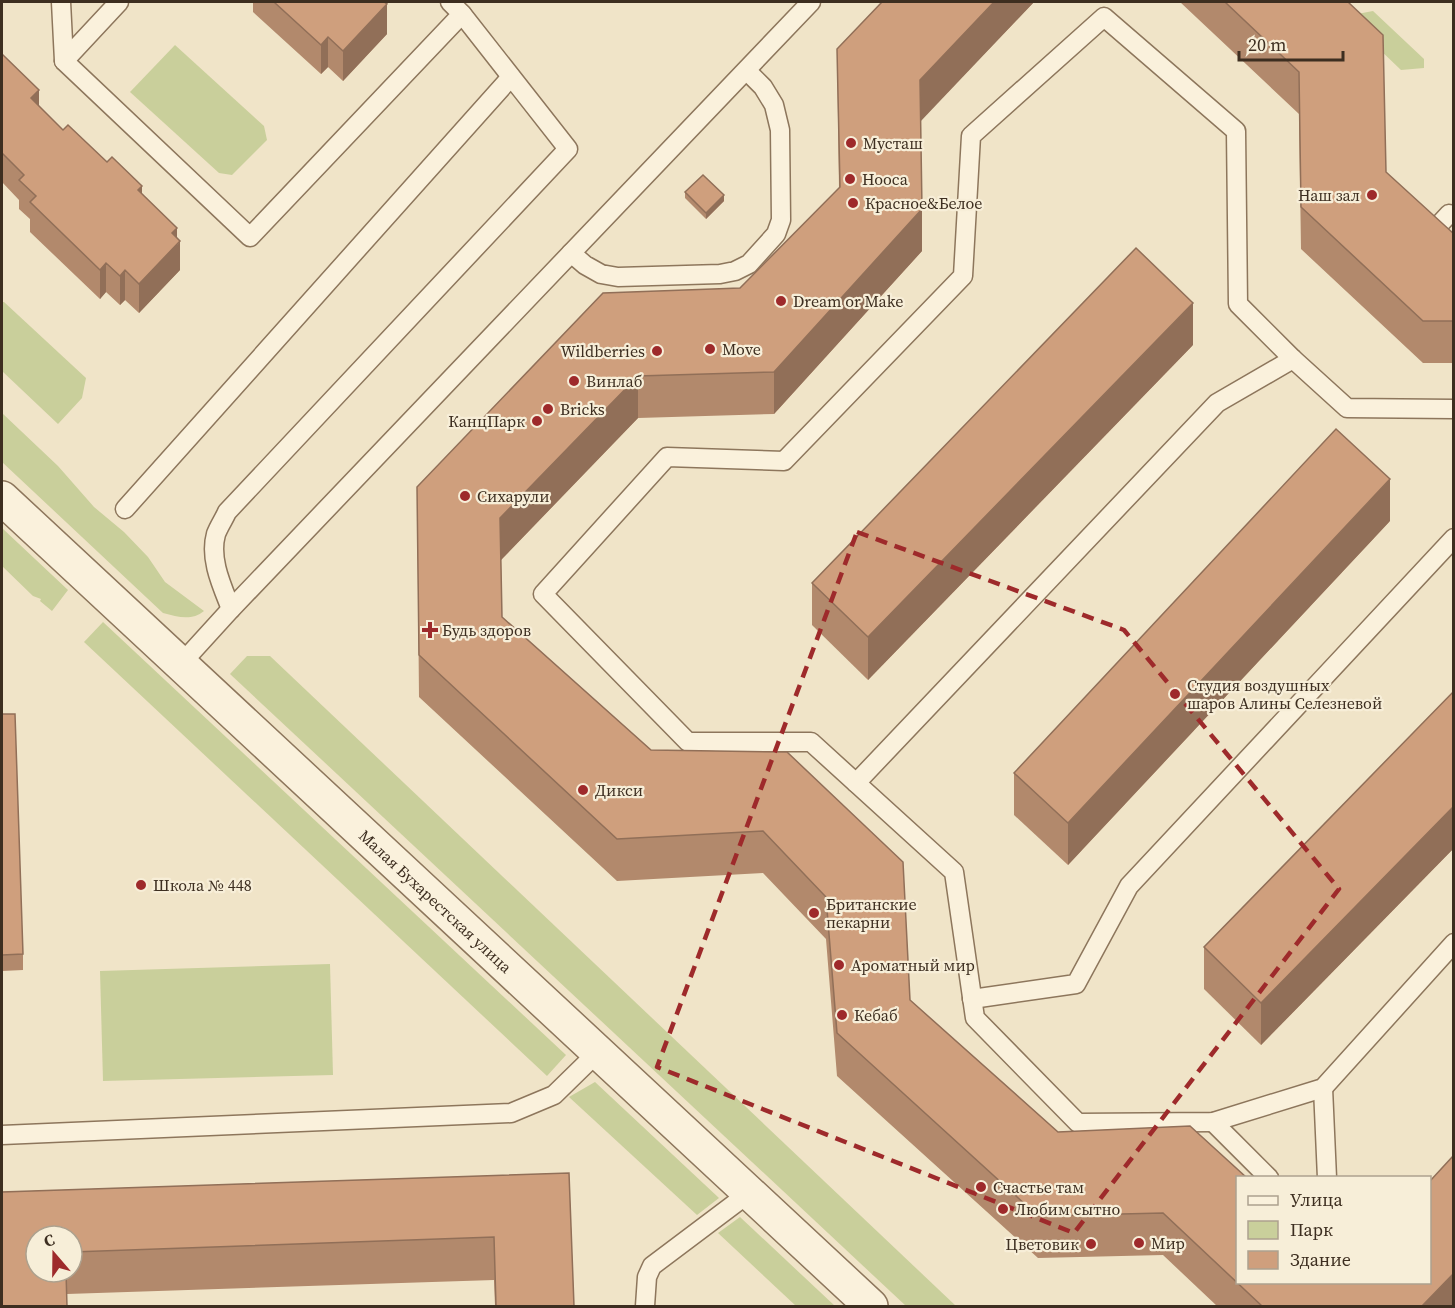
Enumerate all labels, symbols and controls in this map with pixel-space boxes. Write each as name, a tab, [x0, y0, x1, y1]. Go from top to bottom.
scale bar	[1239, 24, 1342, 62]
text: 20 m	[1248, 32, 1286, 57]
place label: Мусташ	[863, 132, 923, 154]
marker: Мусташ	[844, 136, 858, 150]
place label: Hooca	[862, 168, 909, 190]
marker: Hooca	[843, 172, 857, 186]
place label: Наш зал	[1298, 184, 1360, 206]
marker: Наш зал	[1365, 188, 1379, 202]
place label: Красное&Белое	[865, 192, 982, 214]
marker: Красное&Белое	[846, 196, 860, 210]
place label: Dream or Make	[793, 290, 903, 312]
marker: Dream or Make	[774, 294, 788, 308]
place label: Move	[722, 338, 761, 360]
place label: Wildberries	[561, 340, 645, 362]
marker: Move	[703, 342, 717, 356]
marker: Wildberries	[650, 344, 664, 358]
place label: Винлаб	[586, 370, 642, 392]
marker: Винлаб	[567, 374, 581, 388]
place label: Bricks	[560, 398, 605, 420]
marker: Bricks	[541, 402, 555, 416]
place label: КанцПарк	[448, 410, 525, 432]
marker: КанцПарк	[530, 414, 544, 428]
place label: Сихарули	[477, 485, 550, 507]
marker: Сихарули	[458, 489, 472, 503]
place label: Будь здоров	[442, 619, 531, 641]
marker: Будь здоров	[423, 623, 437, 637]
place label: Студия воздушных шаров Алины Селезневой	[1187, 674, 1382, 714]
marker: Студия воздушных шаров Алины Селезневой	[1168, 687, 1182, 701]
place label: Дикси	[595, 779, 643, 801]
marker: Дикси	[576, 783, 590, 797]
street label: Малая Бухарестская улица	[354, 824, 517, 978]
place label: Школа № 448	[153, 874, 252, 896]
marker: Школа № 448	[134, 878, 148, 892]
place label: Британские пекарни	[826, 893, 917, 933]
marker: Британские пекарни	[807, 906, 821, 920]
place label: Ароматный мир	[851, 954, 975, 976]
marker: Ароматный мир	[832, 958, 846, 972]
place label: Кебаб	[854, 1004, 898, 1026]
marker: Кебаб	[835, 1008, 849, 1022]
place label: Счастье там	[993, 1176, 1084, 1198]
legend	[1236, 1176, 1431, 1284]
marker: Счастье там	[974, 1180, 988, 1194]
text: Улица	[1290, 1187, 1343, 1212]
place label: Любим сытно	[1015, 1198, 1121, 1220]
marker: Любим сытно	[996, 1202, 1010, 1216]
text: Парк	[1290, 1217, 1333, 1242]
north arrow	[24, 1224, 84, 1284]
text: С	[40, 1228, 57, 1252]
place label: Мир	[1151, 1232, 1185, 1254]
place label: Цветовик	[1006, 1233, 1079, 1255]
marker: Мир	[1132, 1236, 1146, 1250]
marker: Цветовик	[1084, 1237, 1098, 1251]
text: Здание	[1290, 1247, 1351, 1272]

